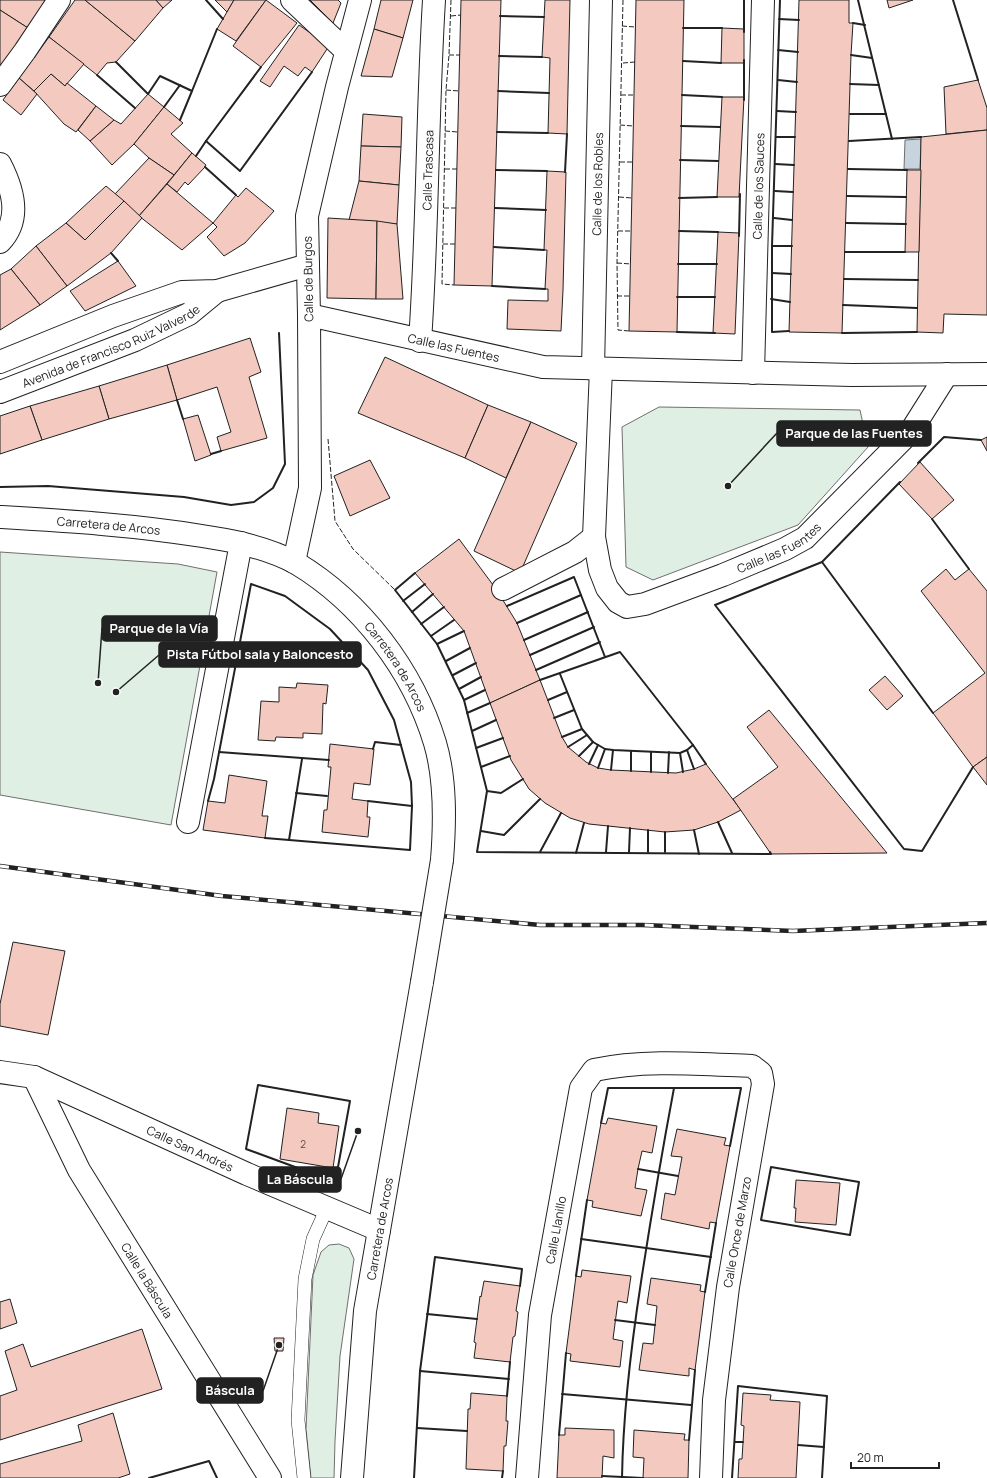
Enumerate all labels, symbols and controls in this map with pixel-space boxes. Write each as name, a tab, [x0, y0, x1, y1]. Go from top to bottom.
street label: Calle Trascasa	[418, 130, 437, 211]
street label: Calle de los Robles	[587, 132, 607, 236]
street label: Calle de los Sauces	[748, 133, 768, 240]
street label: Calle de Burgos	[299, 236, 317, 322]
street label: Avenida de Francisco Ruiz Valverde	[19, 300, 203, 391]
street label: Calle las Fuentes	[406, 329, 501, 366]
callout: Parque de las Fuentes	[777, 421, 931, 446]
text: Parque de las Fuentes	[785, 424, 923, 442]
street label: Carretera de Arcos	[56, 512, 161, 538]
street label: Calle las Fuentes	[734, 518, 825, 577]
callout: Parque de la Vía	[102, 616, 217, 641]
street label: Carretera de Arcos	[361, 618, 431, 714]
text: Parque de la Vía	[110, 619, 208, 637]
callout: Pista Fútbol sala y Baloncesto	[159, 642, 361, 667]
text: Pista Fútbol sala y Baloncesto	[167, 645, 353, 663]
street label: Calle San Andrés	[144, 1121, 236, 1175]
house number: 2	[300, 1137, 306, 1151]
callout: La Báscula	[259, 1167, 341, 1192]
text: La Báscula	[267, 1170, 333, 1188]
street label: Calle Once de Marzo	[719, 1175, 755, 1289]
street label: Carretera de Arcos	[362, 1176, 396, 1281]
street label: Calle Llanillo	[541, 1195, 570, 1265]
street label: Calle la Báscula	[118, 1239, 177, 1321]
callout: Báscula	[197, 1378, 263, 1403]
text: Báscula	[205, 1381, 255, 1399]
scale bar	[851, 1444, 939, 1470]
text: 20 m	[857, 1449, 884, 1466]

